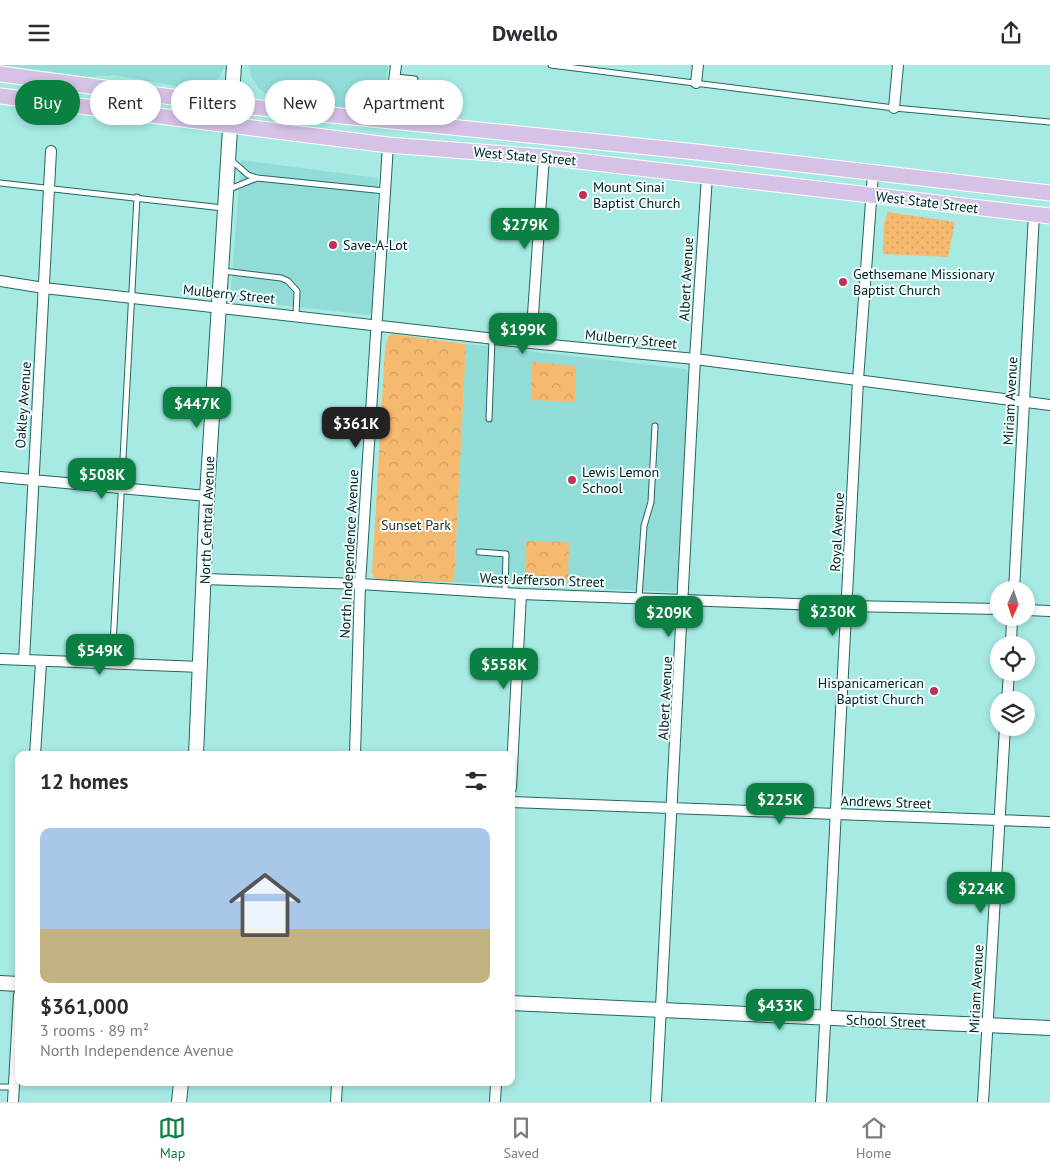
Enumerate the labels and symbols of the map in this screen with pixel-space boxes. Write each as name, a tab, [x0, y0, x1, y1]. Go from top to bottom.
street label: West State Street	[473, 143, 577, 169]
place label: Mount Sinai Baptist Church	[593, 178, 681, 212]
street label: West State Street	[875, 187, 979, 217]
marker: Mount Sinai Baptist Church	[577, 189, 589, 201]
pin: $279K	[490, 207, 560, 250]
place label: Save-A-Lot	[343, 236, 408, 254]
street label: Albert Avenue	[675, 237, 697, 321]
marker: Save-A-Lot	[327, 239, 339, 251]
place label: Gethsemane Missionary Baptist Church	[853, 265, 995, 299]
marker: Gethsemane Missionary Baptist Church	[837, 276, 849, 288]
street label: Mulberry Street	[182, 280, 276, 308]
pin: $199K	[488, 313, 558, 355]
street label: Mulberry Street	[584, 325, 678, 353]
street label: Miriam Avenue	[999, 356, 1021, 446]
street label: Oakley Avenue	[11, 361, 35, 449]
pin: $447K	[162, 387, 232, 429]
pin: $361K	[321, 407, 391, 449]
street label: North Central Avenue	[196, 456, 218, 584]
pin: $508K	[67, 457, 137, 500]
place label: Lewis Lemon School	[582, 463, 659, 497]
street label: North Independence Avenue	[336, 469, 362, 639]
marker: Lewis Lemon School	[566, 474, 578, 486]
street label: Royal Avenue	[826, 492, 848, 572]
park label: Sunset Park	[381, 516, 451, 534]
street label: West Jefferson Street	[479, 569, 605, 591]
north arrow	[990, 581, 1035, 626]
pin: $209K	[634, 595, 704, 638]
pin: $230K	[798, 595, 868, 637]
pin: $549K	[65, 633, 135, 676]
pin: $558K	[469, 647, 539, 690]
street label: Albert Avenue	[654, 656, 676, 740]
place label: Hispanicamerican Baptist Church	[818, 674, 924, 708]
marker: Hispanicamerican Baptist Church	[928, 685, 940, 697]
pin: $225K	[745, 783, 815, 825]
street label: Andrews Street	[840, 791, 932, 813]
pin: $224K	[946, 871, 1016, 914]
street label: Miriam Avenue	[965, 944, 987, 1034]
pin: $433K	[745, 989, 815, 1031]
street label: School Street	[846, 1011, 927, 1031]

